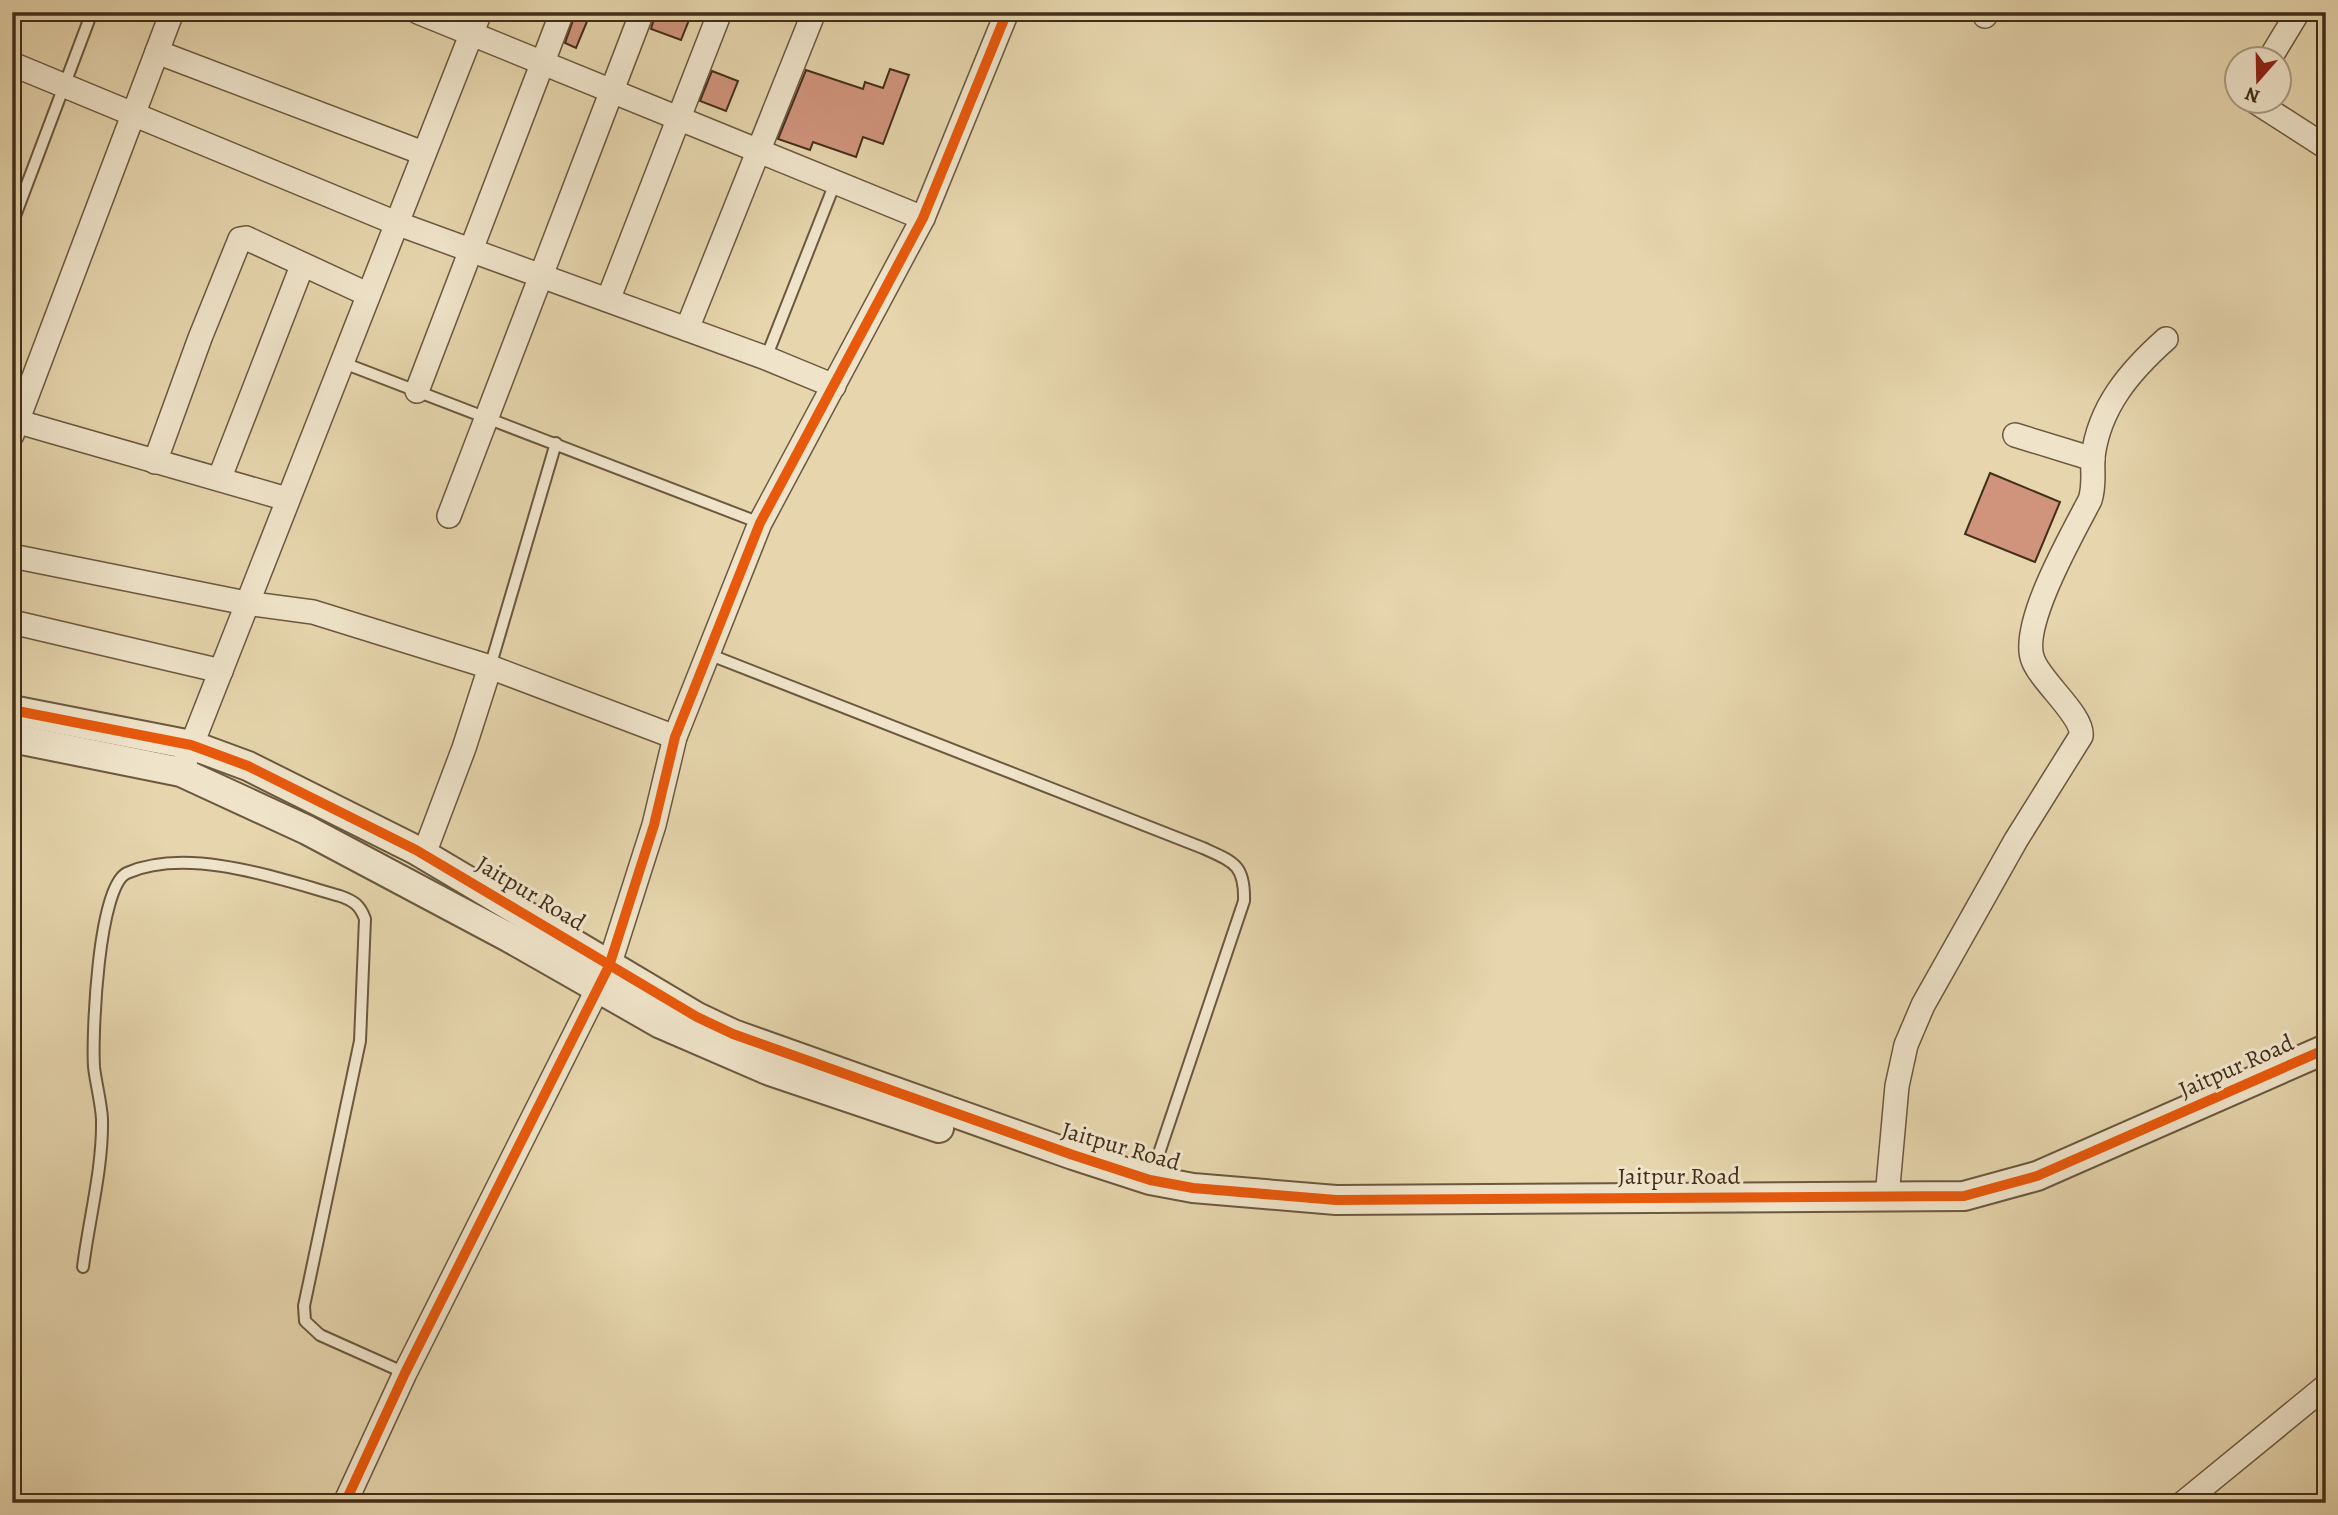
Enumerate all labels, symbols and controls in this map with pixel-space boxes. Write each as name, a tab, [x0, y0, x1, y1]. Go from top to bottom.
north arrow	[2222, 46, 2292, 116]
text: N	[2241, 80, 2263, 110]
street label: Jaitpur Road	[470, 848, 592, 938]
street label: Jaitpur Road	[2174, 1026, 2299, 1106]
street label: Jaitpur Road	[1058, 1114, 1184, 1178]
street label: Jaitpur Road	[1618, 1160, 1740, 1192]

